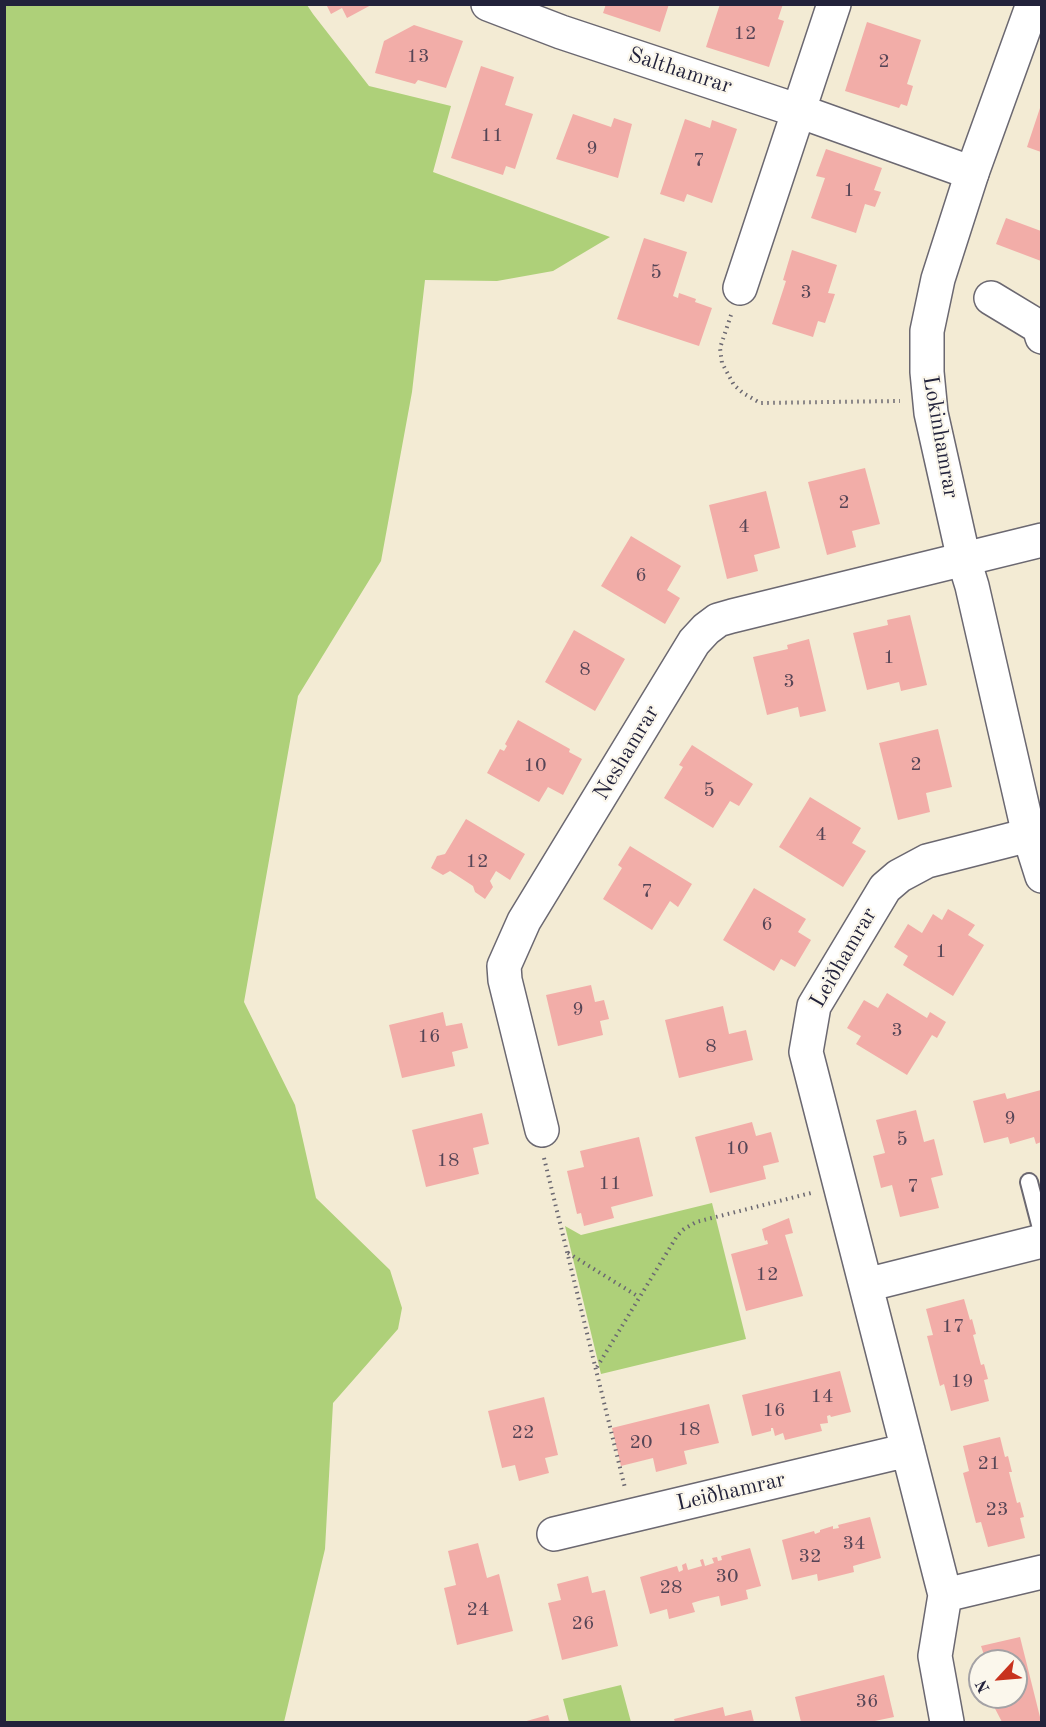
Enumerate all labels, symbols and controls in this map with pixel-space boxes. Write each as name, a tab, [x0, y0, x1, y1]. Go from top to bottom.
house number: 12	[733, 22, 757, 46]
street label: Salthamrar	[625, 42, 735, 100]
house number: 13	[406, 45, 430, 69]
house number: 2	[878, 50, 890, 74]
house number: 11	[480, 124, 504, 148]
house number: 9	[586, 137, 598, 161]
house number: 7	[693, 149, 705, 173]
house number: 1	[843, 179, 855, 203]
house number: 5	[650, 261, 662, 285]
house number: 3	[800, 281, 812, 305]
street label: Lokinhamrar	[916, 374, 964, 500]
house number: 2	[838, 491, 850, 515]
house number: 4	[738, 515, 750, 539]
house number: 6	[635, 564, 647, 588]
house number: 1	[883, 646, 895, 670]
house number: 8	[579, 658, 591, 682]
house number: 3	[783, 670, 795, 694]
street label: Neshamrar	[588, 701, 666, 805]
house number: 2	[910, 753, 922, 777]
house number: 10	[523, 754, 547, 778]
house number: 5	[703, 779, 715, 803]
house number: 4	[815, 823, 827, 847]
house number: 12	[465, 850, 489, 874]
house number: 7	[641, 880, 653, 904]
street label: Leiðhamrar	[805, 903, 883, 1013]
house number: 6	[761, 913, 773, 937]
house number: 1	[935, 940, 947, 964]
house number: 9	[572, 998, 584, 1022]
house number: 3	[891, 1019, 903, 1043]
house number: 16	[417, 1025, 441, 1049]
house number: 8	[705, 1035, 717, 1059]
house number: 9	[1004, 1107, 1016, 1131]
house number: 5	[896, 1128, 908, 1152]
house number: 10	[725, 1137, 749, 1161]
house number: 18	[436, 1149, 460, 1173]
house number: 11	[598, 1172, 622, 1196]
house number: 7	[907, 1175, 919, 1199]
house number: 12	[755, 1263, 779, 1287]
house number: 17	[941, 1315, 965, 1339]
house number: 19	[950, 1370, 974, 1394]
house number: 14	[810, 1385, 834, 1409]
house number: 16	[762, 1399, 786, 1423]
house number: 18	[677, 1418, 701, 1442]
house number: 22	[511, 1421, 535, 1445]
house number: 20	[629, 1431, 653, 1455]
house number: 21	[977, 1452, 1001, 1476]
street label: Leiðhamrar	[674, 1467, 788, 1517]
house number: 23	[985, 1498, 1009, 1522]
house number: 34	[842, 1532, 866, 1556]
house number: 32	[798, 1545, 822, 1569]
house number: 30	[715, 1565, 739, 1589]
house number: 28	[659, 1576, 683, 1600]
house number: 24	[466, 1598, 490, 1622]
house number: 26	[571, 1612, 595, 1636]
north arrow	[968, 1649, 1028, 1709]
text: N	[974, 1677, 993, 1695]
house number: 36	[855, 1690, 879, 1714]

